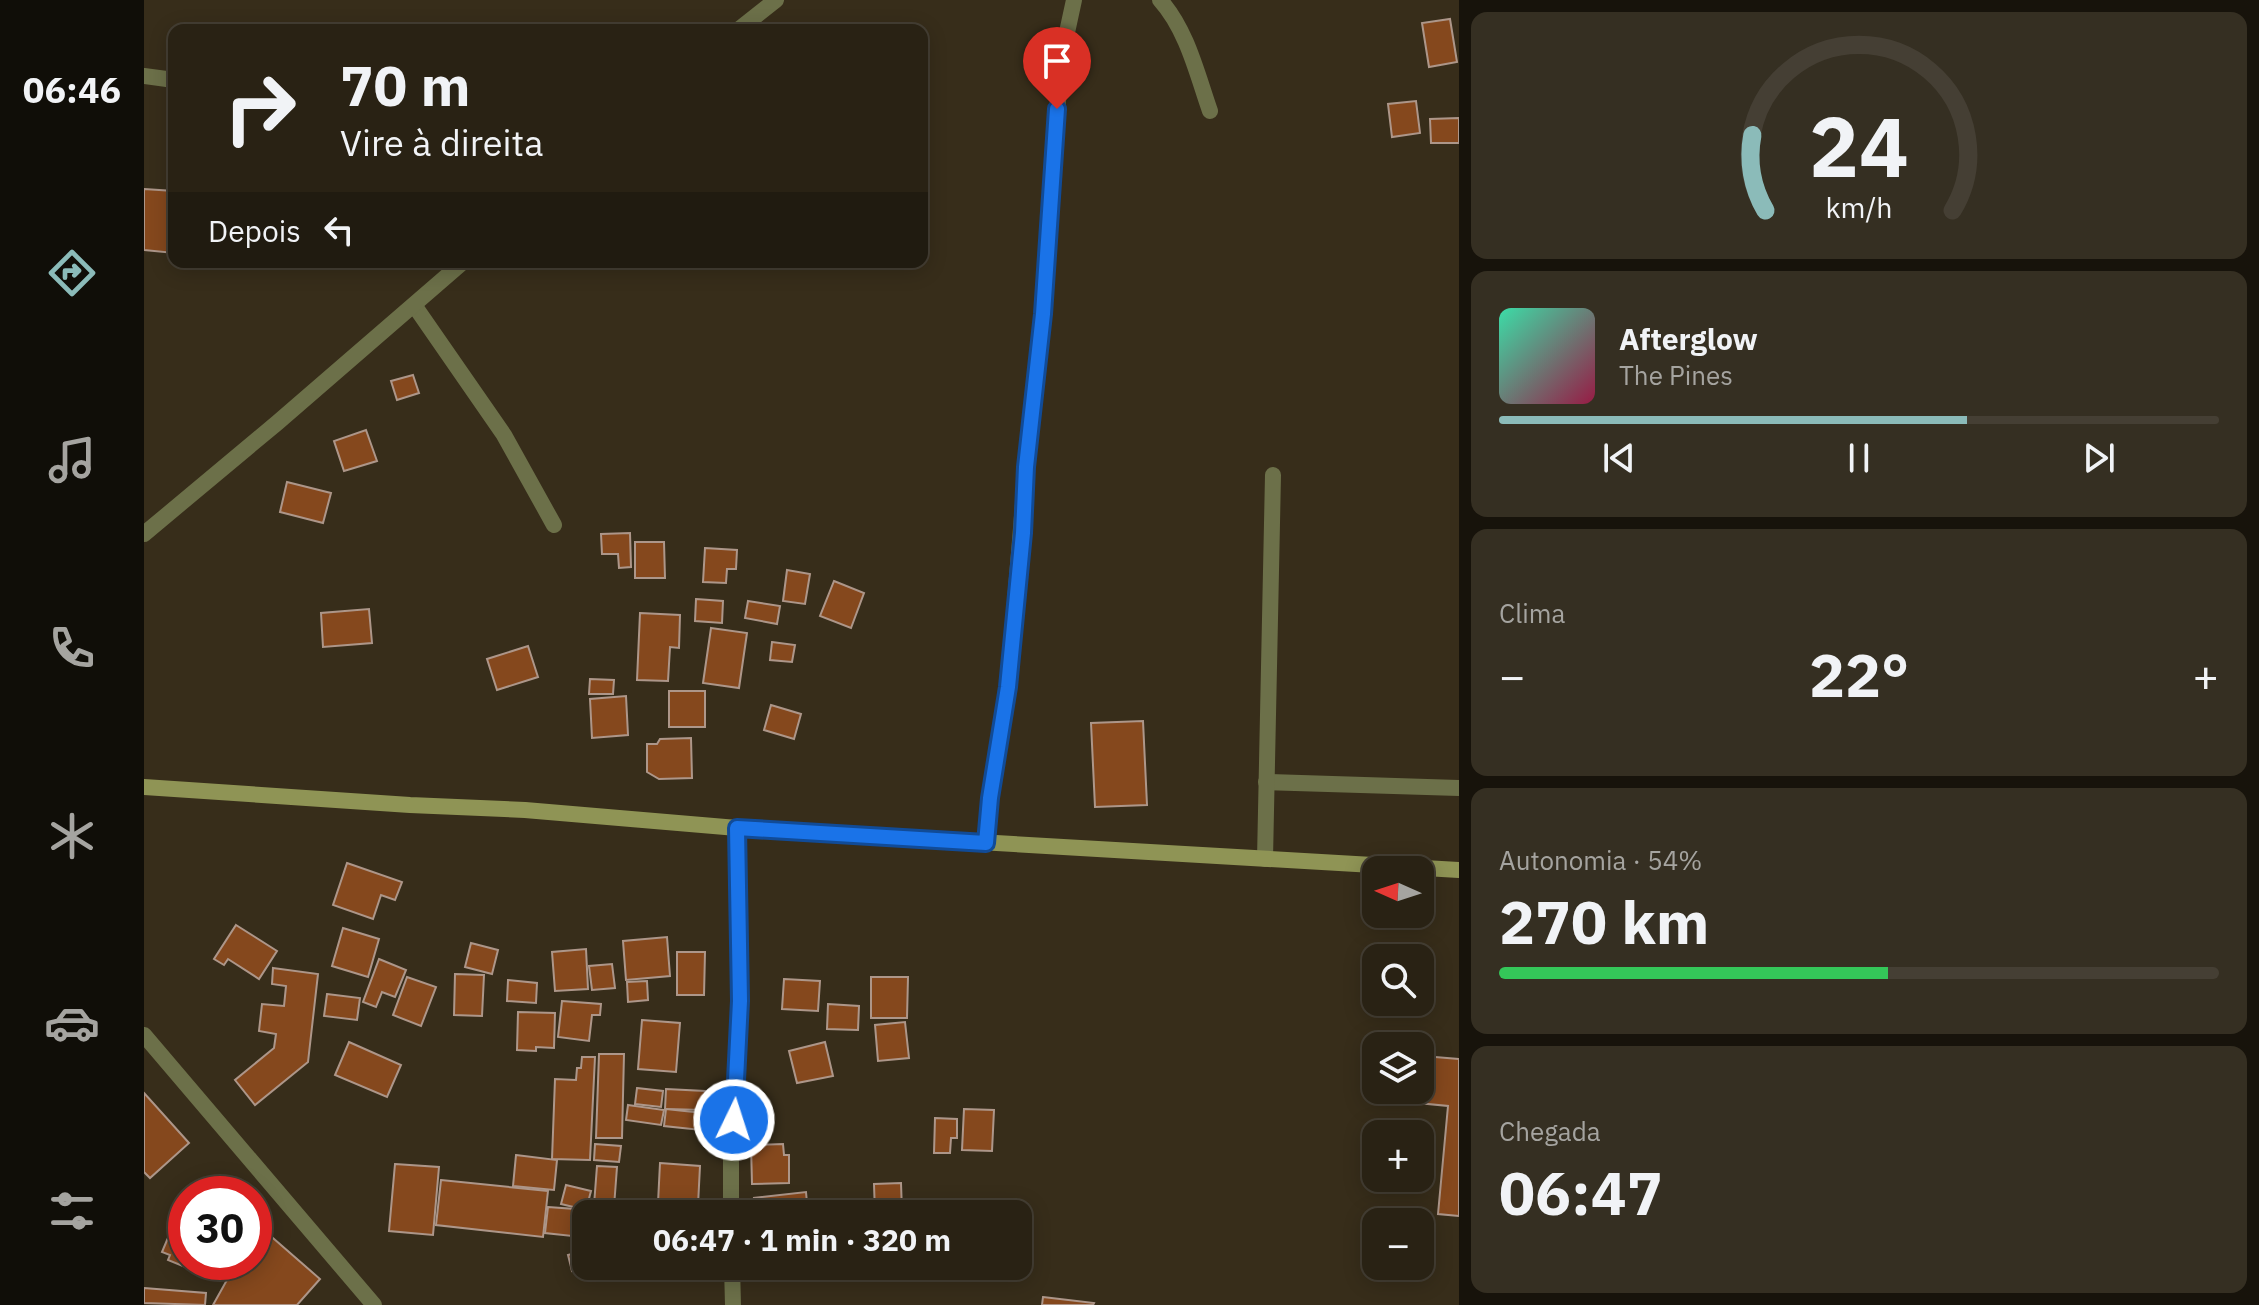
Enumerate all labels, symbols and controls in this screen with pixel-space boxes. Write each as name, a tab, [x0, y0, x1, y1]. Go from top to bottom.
pin	[1023, 27, 1091, 109]
icon: arrive	[1035, 39, 1079, 83]
text: 70 m	[340, 49, 470, 121]
icon: right	[208, 56, 312, 160]
text: 06:46	[23, 66, 121, 113]
text: 24	[1809, 92, 1909, 200]
text: Vire à direita	[340, 119, 543, 166]
text: km/h	[1825, 189, 1893, 226]
icon: left	[317, 208, 361, 252]
text: Depois	[208, 211, 301, 250]
icon: directions	[44, 245, 100, 301]
text: Afterglow	[1619, 319, 1758, 358]
text: The Pines	[1619, 358, 1733, 392]
icon: music	[44, 432, 100, 488]
icon: previous	[1597, 436, 1641, 480]
icon: pause	[1837, 436, 1881, 480]
icon: next	[2077, 436, 2121, 480]
text: Clima	[1499, 596, 1565, 630]
icon: phone	[44, 620, 100, 676]
text: 22°	[1809, 635, 1909, 714]
text: −	[1499, 647, 1525, 704]
text: +	[2193, 647, 2219, 704]
icon: climate	[44, 808, 100, 864]
text: Autonomia · 54%	[1499, 843, 1702, 877]
north arrow	[1362, 856, 1434, 928]
map controls	[1362, 856, 1434, 1280]
text: 270 km	[1499, 882, 1709, 961]
button: search	[1362, 944, 1434, 1016]
icon: car	[44, 995, 100, 1051]
button: layers	[1362, 1032, 1434, 1104]
position arrow	[692, 1078, 776, 1162]
text: Chegada	[1499, 1114, 1601, 1148]
button: +	[1362, 1120, 1434, 1192]
text: 06:47	[1499, 1153, 1663, 1232]
speed limit sign: 30	[168, 1176, 272, 1280]
icon: filters	[44, 1183, 100, 1239]
button: −	[1362, 1208, 1434, 1280]
text: 06:47 · 1 min · 320 m	[653, 1220, 951, 1259]

